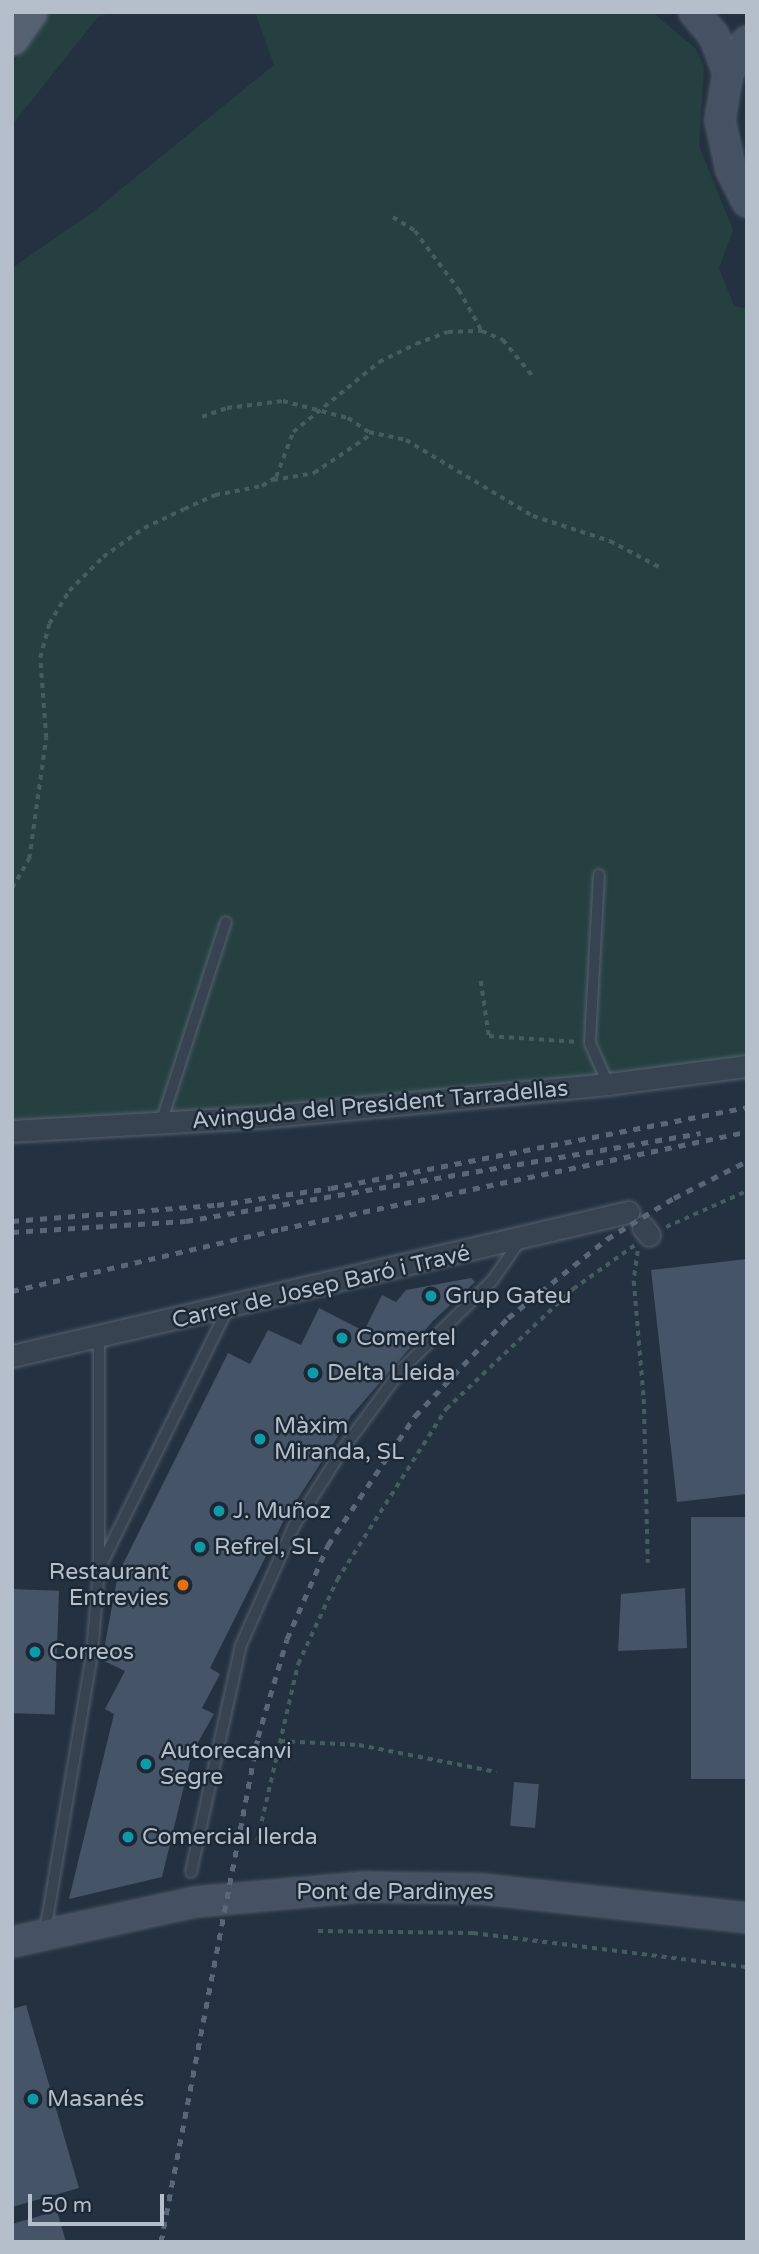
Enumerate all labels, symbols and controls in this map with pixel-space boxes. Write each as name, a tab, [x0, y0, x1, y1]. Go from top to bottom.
street label: Avinguda del President Tarradellas	[191, 1075, 569, 1135]
street label: Carrer de Josep Baró i Travé	[169, 1239, 473, 1335]
place label: Grup Gateu	[445, 1282, 571, 1310]
marker: Grup Gateu	[423, 1288, 439, 1304]
place label: Comertel	[356, 1324, 456, 1352]
marker: Comertel	[334, 1330, 350, 1346]
place label: Delta Lleida	[327, 1359, 455, 1387]
marker: Delta Lleida	[305, 1365, 321, 1381]
place label: Màxim Miranda, SL	[274, 1412, 404, 1466]
marker: Màxim Miranda, SL	[252, 1431, 268, 1447]
place label: J. Muñoz	[233, 1497, 331, 1525]
marker: J. Muñoz	[211, 1503, 227, 1519]
place label: Refrel, SL	[214, 1533, 319, 1561]
marker: Refrel, SL	[192, 1539, 208, 1555]
place label: Restaurant Entrevies	[49, 1558, 169, 1612]
marker: Restaurant Entrevies	[175, 1577, 191, 1593]
place label: Correos	[49, 1638, 134, 1666]
marker: Correos	[27, 1644, 43, 1660]
place label: Autorecanvi Segre	[160, 1737, 292, 1791]
marker: Autorecanvi Segre	[138, 1756, 154, 1772]
place label: Comercial Ilerda	[142, 1823, 318, 1851]
marker: Comercial Ilerda	[120, 1829, 136, 1845]
street label: Pont de Pardinyes	[296, 1878, 494, 1906]
place label: Masanés	[47, 2085, 144, 2113]
marker: Masanés	[25, 2091, 41, 2107]
scale bar	[32, 2180, 168, 2224]
text: 50 m	[41, 2193, 92, 2218]

